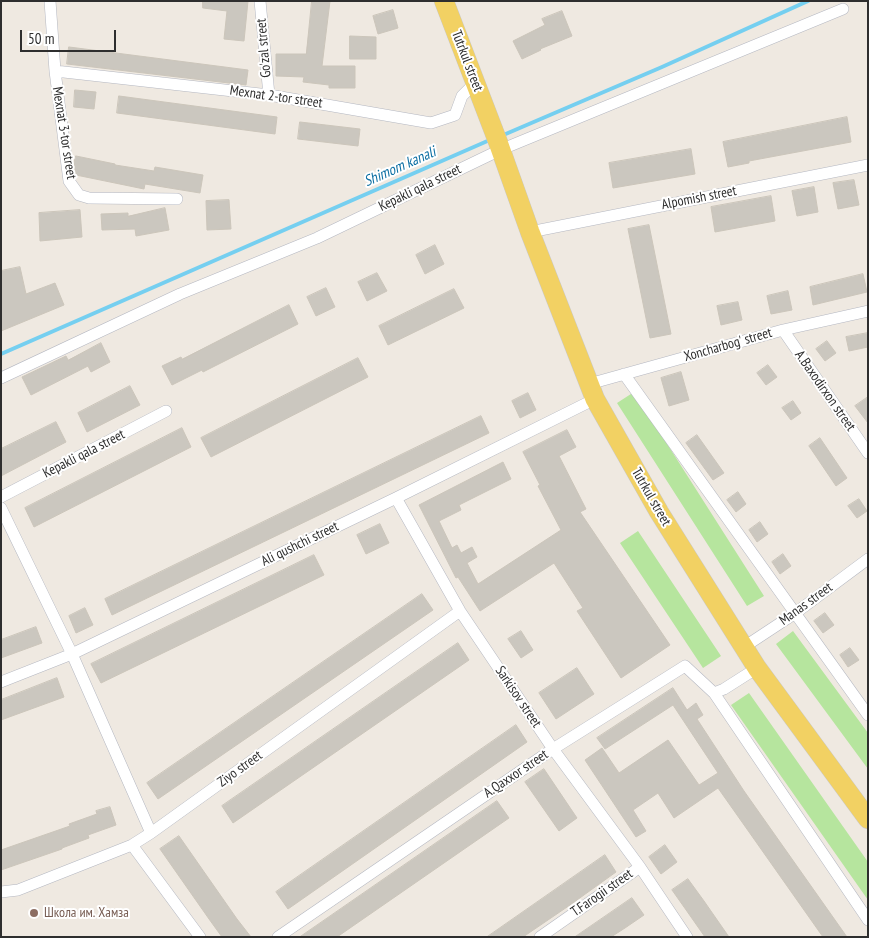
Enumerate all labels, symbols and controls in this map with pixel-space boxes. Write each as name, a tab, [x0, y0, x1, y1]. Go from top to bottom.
street label: Go'zal street	[253, 18, 275, 78]
scale bar	[22, 20, 119, 52]
street label: Tutrkul street	[448, 28, 486, 94]
text: 50 m	[28, 29, 54, 48]
street label: Mexnat 2-tor street	[229, 82, 323, 112]
street label: Mexnat 3-tor street	[48, 86, 80, 180]
water label: Shimom kanali	[361, 143, 439, 191]
street label: Kepakli qala street	[376, 161, 464, 215]
street label: Alpomish street	[660, 183, 738, 213]
street label: Xoncharbog' street	[682, 324, 774, 366]
street label: A.Baxodirxon street	[791, 347, 859, 435]
street label: Kepakli qala street	[40, 426, 128, 482]
street label: Tutrkul street	[628, 465, 674, 529]
street label: Ali qushchi street	[259, 518, 341, 570]
street label: Manas street	[776, 579, 836, 629]
street label: Sarkisov street	[491, 663, 545, 731]
street label: A.Qaxxor street	[480, 746, 552, 802]
street label: Ziyo street	[214, 747, 266, 791]
street label: T.Farogii street	[568, 866, 636, 920]
place label: Школа им. Хамза	[44, 905, 129, 921]
marker: Школа им. Хамза	[28, 907, 40, 919]

